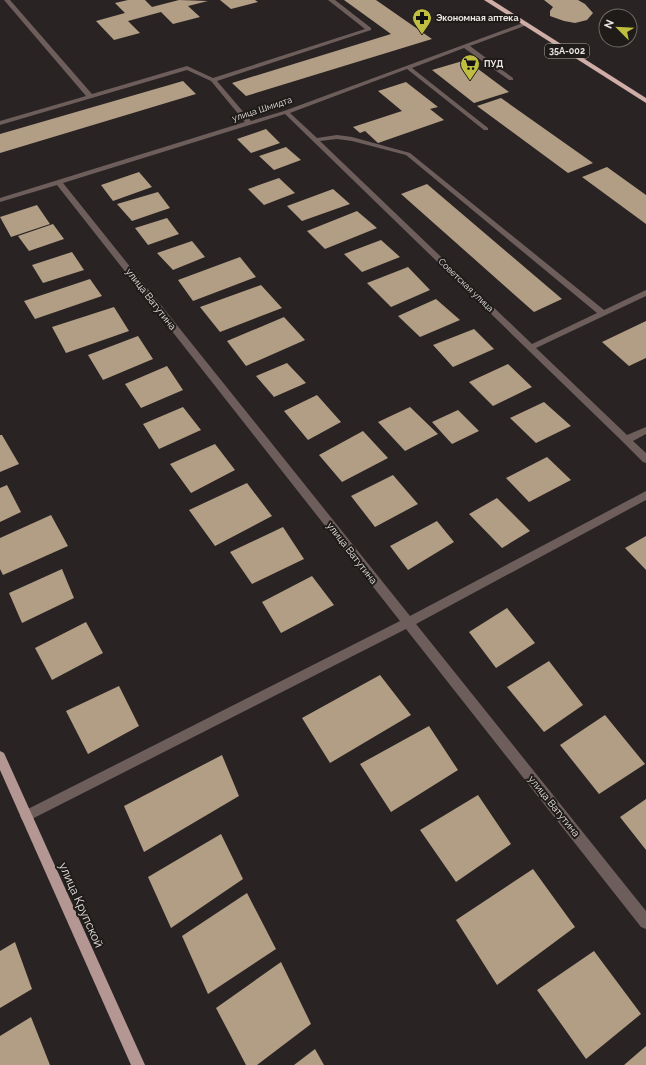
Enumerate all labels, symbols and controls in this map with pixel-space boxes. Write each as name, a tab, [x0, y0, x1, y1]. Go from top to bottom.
pharmacy icon: Экономная аптека	[411, 7, 433, 35]
north arrow	[598, 8, 638, 48]
place label: Экономная аптека	[436, 13, 519, 23]
text: N	[602, 18, 617, 31]
road number: 35А-002	[545, 44, 589, 58]
supermarket icon: ПУД	[459, 53, 481, 81]
place label: ПУД	[484, 59, 503, 69]
street label: улица Шмидта	[231, 95, 293, 123]
street label: Советская улица	[436, 256, 496, 314]
street label: улица Ватутина	[124, 266, 178, 332]
street label: улица Ватутина	[325, 520, 379, 586]
street label: улица Ватутина	[526, 773, 582, 839]
street label: улица Крупской	[56, 860, 106, 950]

